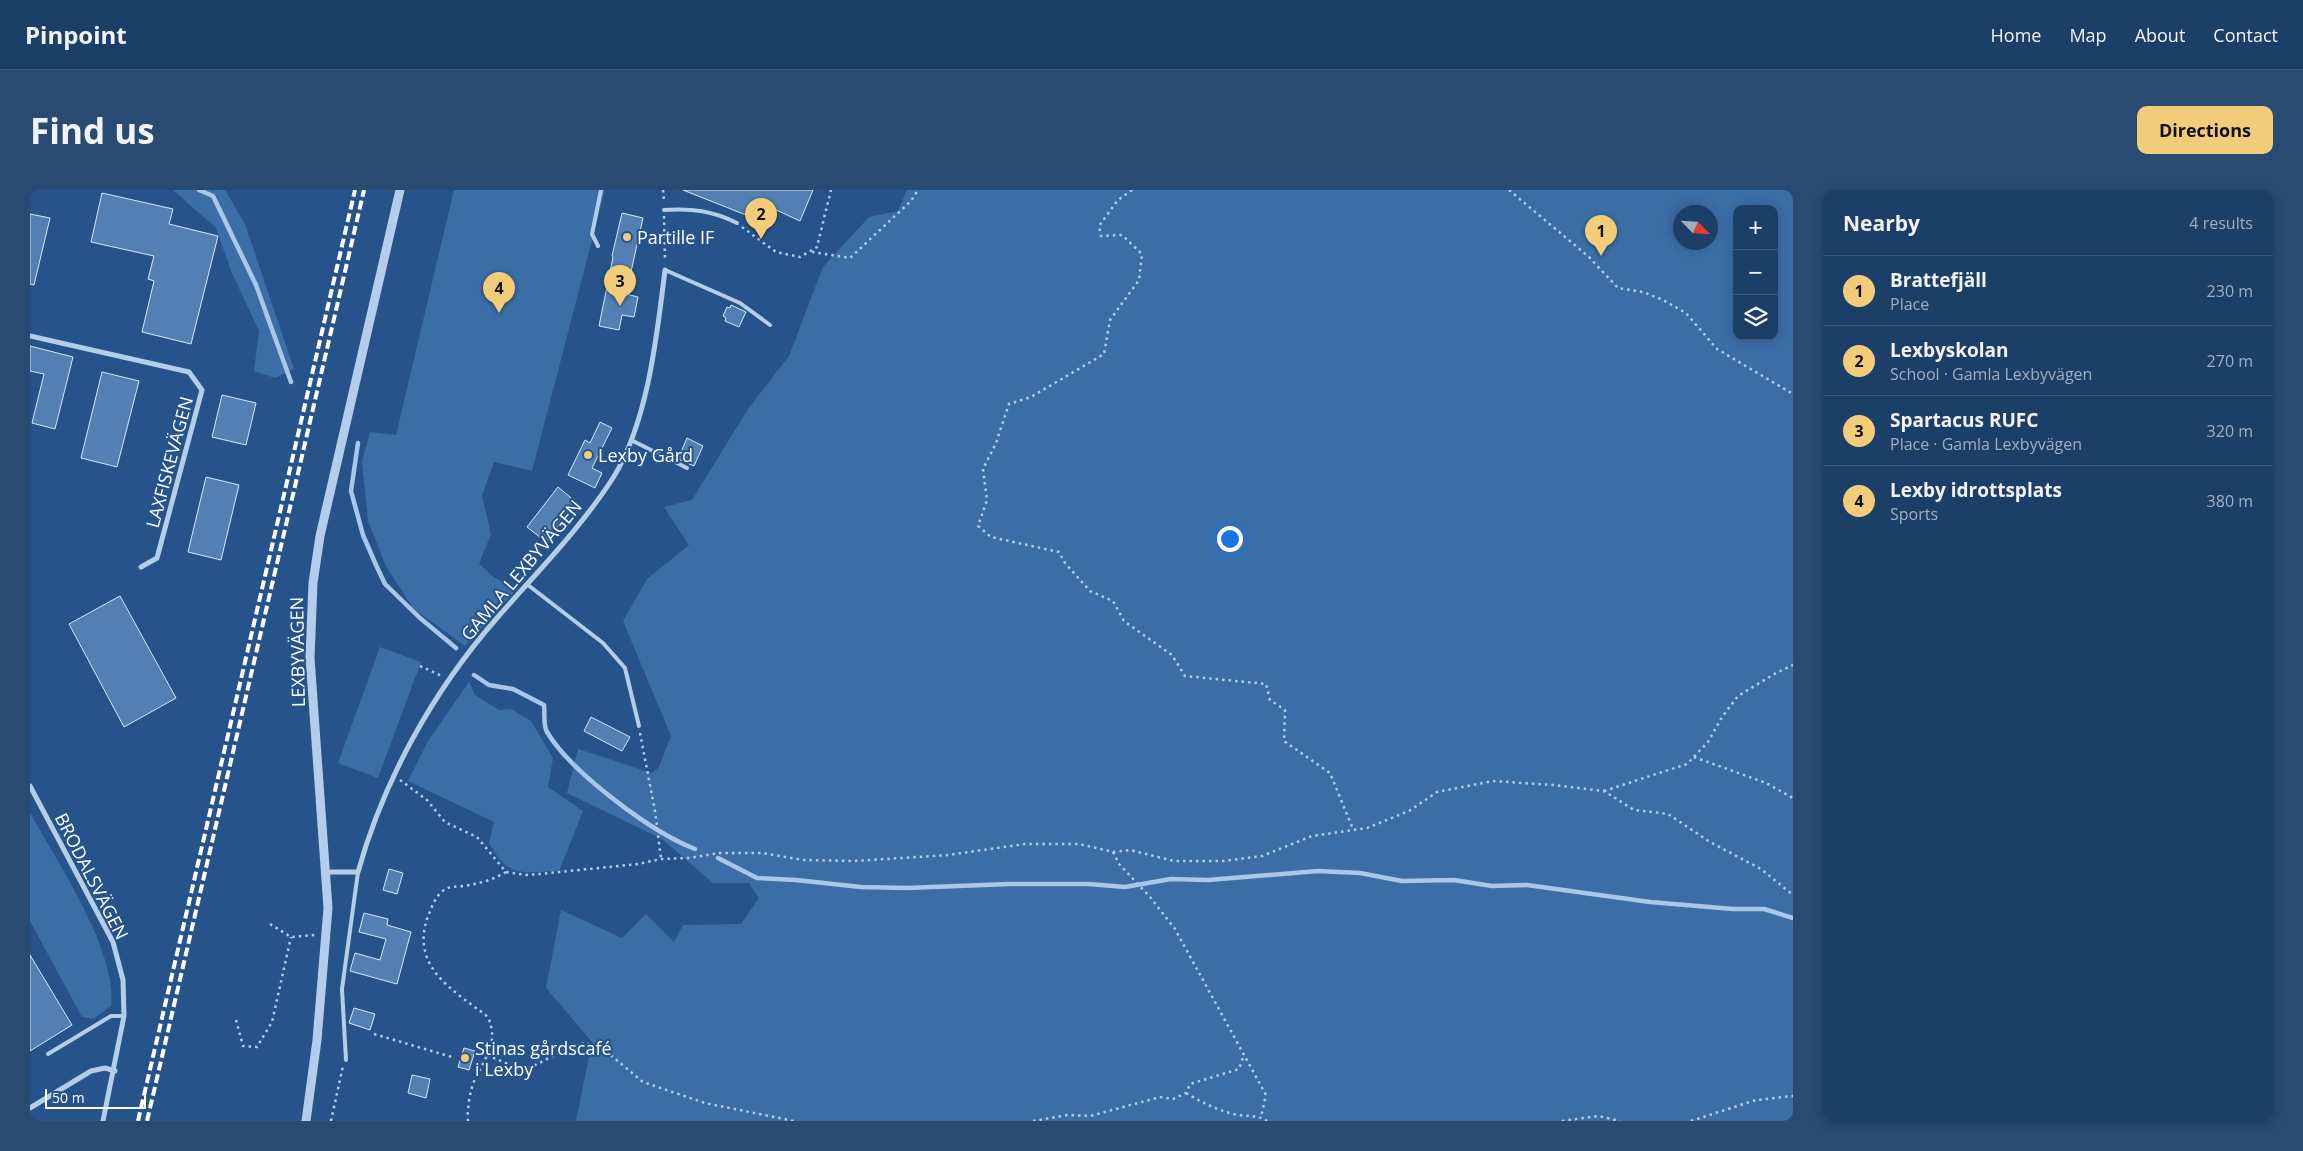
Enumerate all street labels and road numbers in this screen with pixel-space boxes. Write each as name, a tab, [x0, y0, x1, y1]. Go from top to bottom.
street label: LAXFISKEVÄGEN	[140, 394, 198, 530]
street label: GAMLA LEXBYVÄGEN	[455, 495, 587, 645]
street label: LEXBYVÄGEN	[284, 597, 310, 707]
street label: BRODALSVÄGEN	[50, 809, 134, 943]

